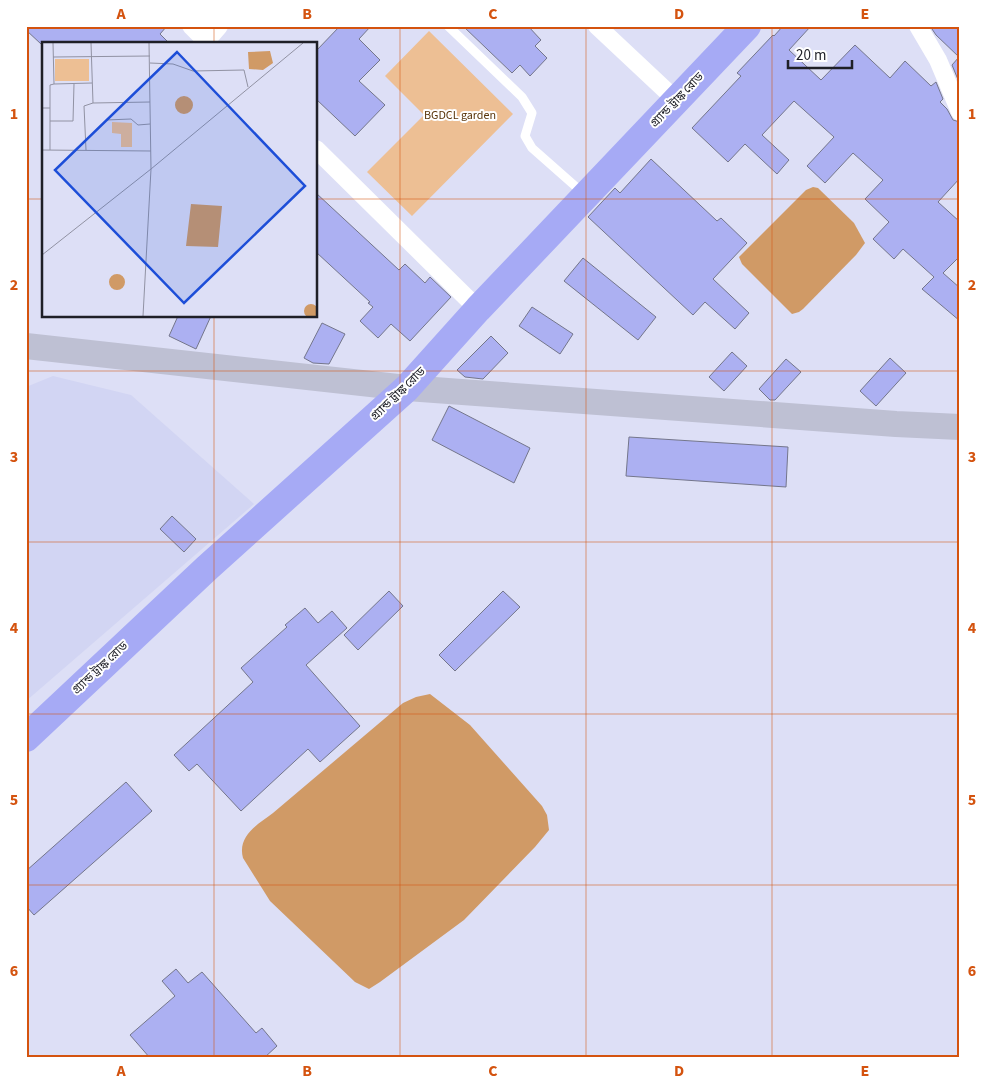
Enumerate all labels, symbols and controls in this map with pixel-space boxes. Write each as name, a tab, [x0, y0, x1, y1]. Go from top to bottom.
text: A	[115, 3, 126, 25]
text: B	[302, 3, 312, 25]
text: C	[488, 3, 498, 25]
text: D	[674, 3, 684, 25]
text: E	[861, 3, 869, 25]
scale bar	[788, 38, 852, 70]
inset map	[42, 42, 318, 318]
text: 20 m	[796, 45, 826, 66]
street label: গ্র্যান্ড ট্রাঙ্ক রোড	[646, 68, 708, 131]
text: 1	[10, 103, 18, 125]
text: 1	[968, 103, 976, 125]
park label: BGDCL garden	[424, 107, 496, 124]
text: 2	[10, 274, 18, 296]
text: 2	[968, 274, 976, 296]
street label: গ্র্যান্ড ট্রাঙ্ক রোড	[367, 363, 430, 425]
text: 3	[10, 446, 18, 468]
text: 3	[968, 446, 976, 468]
text: 4	[10, 617, 19, 639]
text: 4	[968, 617, 977, 639]
street label: গ্র্যান্ড ট্রাঙ্ক রোড	[68, 637, 132, 698]
text: 5	[10, 789, 18, 811]
text: 5	[968, 789, 976, 811]
text: 6	[10, 960, 18, 982]
text: 6	[968, 960, 976, 982]
text: A	[115, 1060, 126, 1082]
text: B	[302, 1060, 312, 1082]
text: C	[488, 1060, 498, 1082]
text: D	[674, 1060, 684, 1082]
text: E	[861, 1060, 869, 1082]

